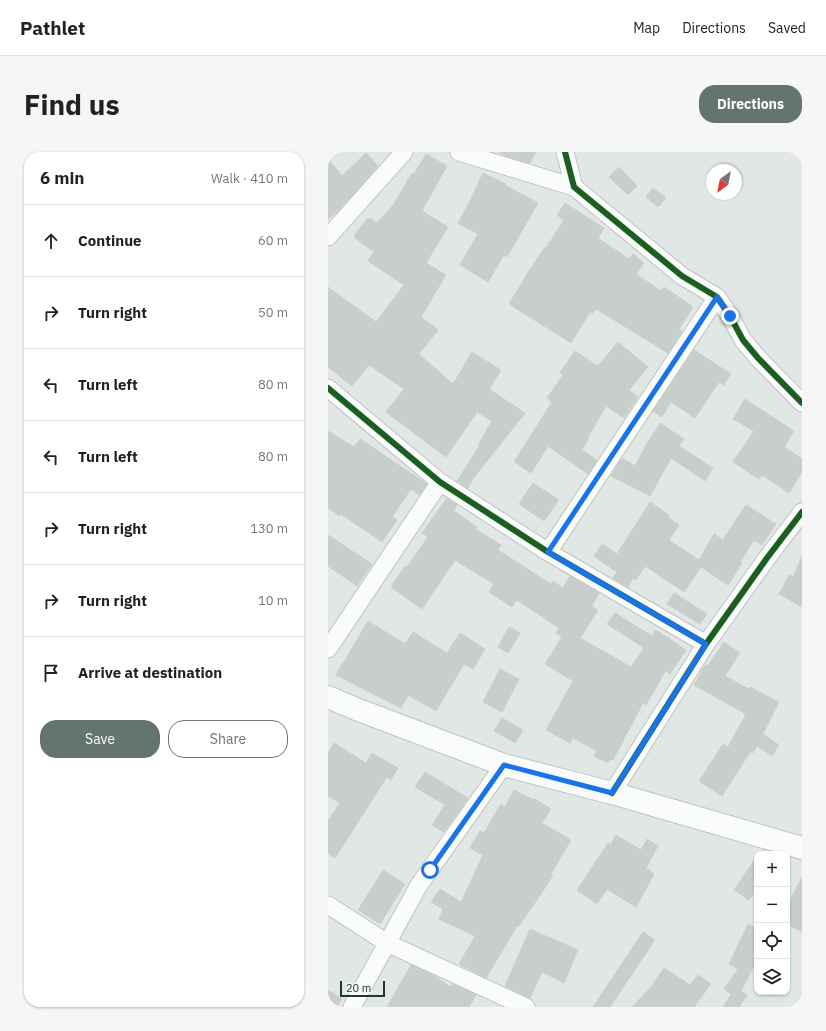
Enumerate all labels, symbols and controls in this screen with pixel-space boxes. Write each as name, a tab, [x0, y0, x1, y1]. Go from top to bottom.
text: Pathlet	[20, 16, 85, 40]
text: Map	[633, 19, 660, 37]
text: Directions	[682, 19, 746, 37]
text: Saved	[768, 19, 806, 37]
button: Directions	[699, 85, 802, 123]
text: Find us	[24, 86, 120, 123]
north arrow	[706, 164, 742, 200]
text: 6 min	[40, 167, 84, 189]
text: Walk · 410 m	[211, 170, 288, 187]
icon: ahead	[40, 230, 62, 252]
text: Continue	[78, 231, 142, 250]
text: 60 m	[258, 232, 288, 249]
icon: right	[40, 302, 62, 324]
text: Turn right	[78, 303, 147, 322]
text: 50 m	[258, 304, 288, 321]
route end	[721, 307, 739, 325]
icon: left	[40, 374, 62, 396]
text: Turn left	[78, 375, 138, 394]
text: 80 m	[258, 376, 288, 393]
icon: left	[40, 446, 62, 468]
text: Turn left	[78, 447, 138, 466]
text: 80 m	[258, 448, 288, 465]
icon: right	[40, 518, 62, 540]
text: Turn right	[78, 519, 147, 538]
text: 130 m	[250, 520, 288, 537]
icon: right	[40, 590, 62, 612]
text: Turn right	[78, 591, 147, 610]
text: 10 m	[258, 592, 288, 609]
icon: arrive	[40, 662, 62, 684]
text: Arrive at destination	[78, 663, 222, 682]
button: Save	[40, 720, 160, 758]
button: Share	[168, 720, 288, 758]
map controls	[754, 851, 790, 995]
button: +	[754, 851, 790, 887]
route start	[421, 861, 439, 879]
button: −	[754, 887, 790, 923]
button: locate	[754, 923, 790, 959]
button: layers	[754, 959, 790, 995]
scale bar	[340, 979, 385, 998]
text: 20 m	[346, 981, 371, 995]

